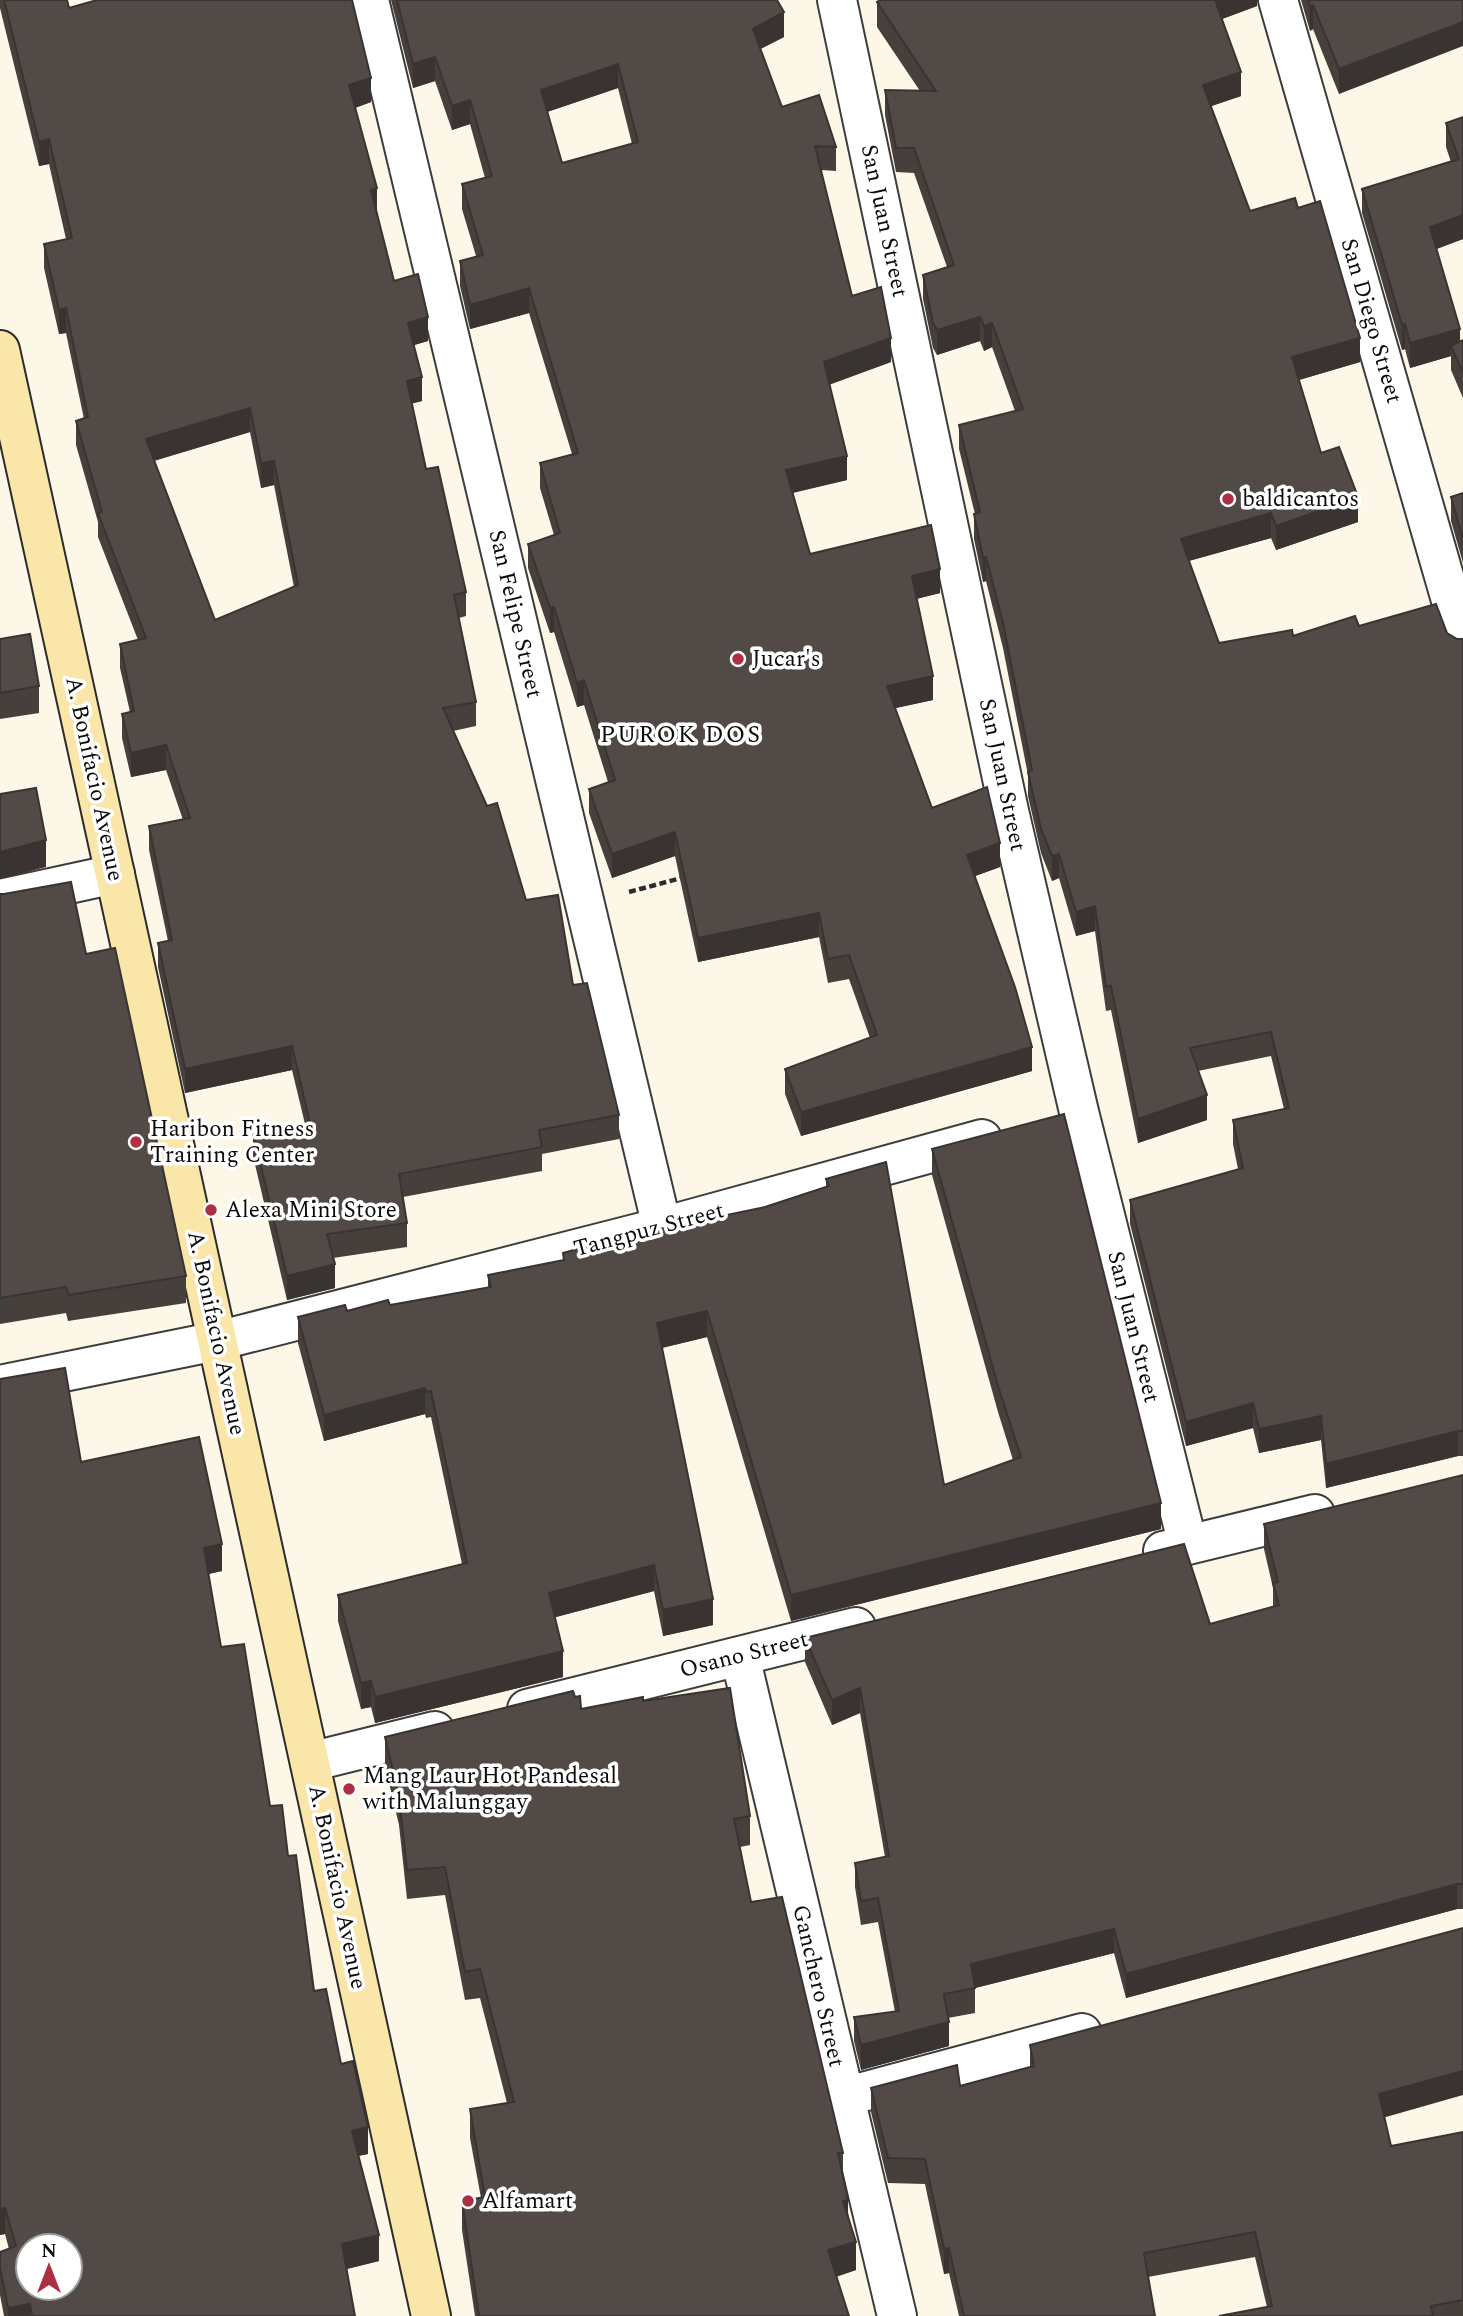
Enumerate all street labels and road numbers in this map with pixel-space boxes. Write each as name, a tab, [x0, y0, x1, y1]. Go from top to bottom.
street label: San Juan Street	[851, 141, 917, 301]
street label: San Diego Street	[1331, 234, 1411, 408]
street label: San Felipe Street	[479, 526, 551, 702]
street label: A. Bonifacio Avenue	[55, 673, 133, 885]
street label: San Juan Street	[969, 695, 1035, 855]
street label: Tangpuz Street	[570, 1193, 728, 1267]
street label: A. Bonifacio Avenue	[177, 1227, 255, 1439]
street label: San Juan Street	[1097, 1247, 1169, 1407]
street label: Osano Street	[676, 1622, 812, 1688]
street label: A. Bonifacio Avenue	[298, 1781, 376, 1993]
street label: Ganchero Street	[782, 1901, 854, 2071]

